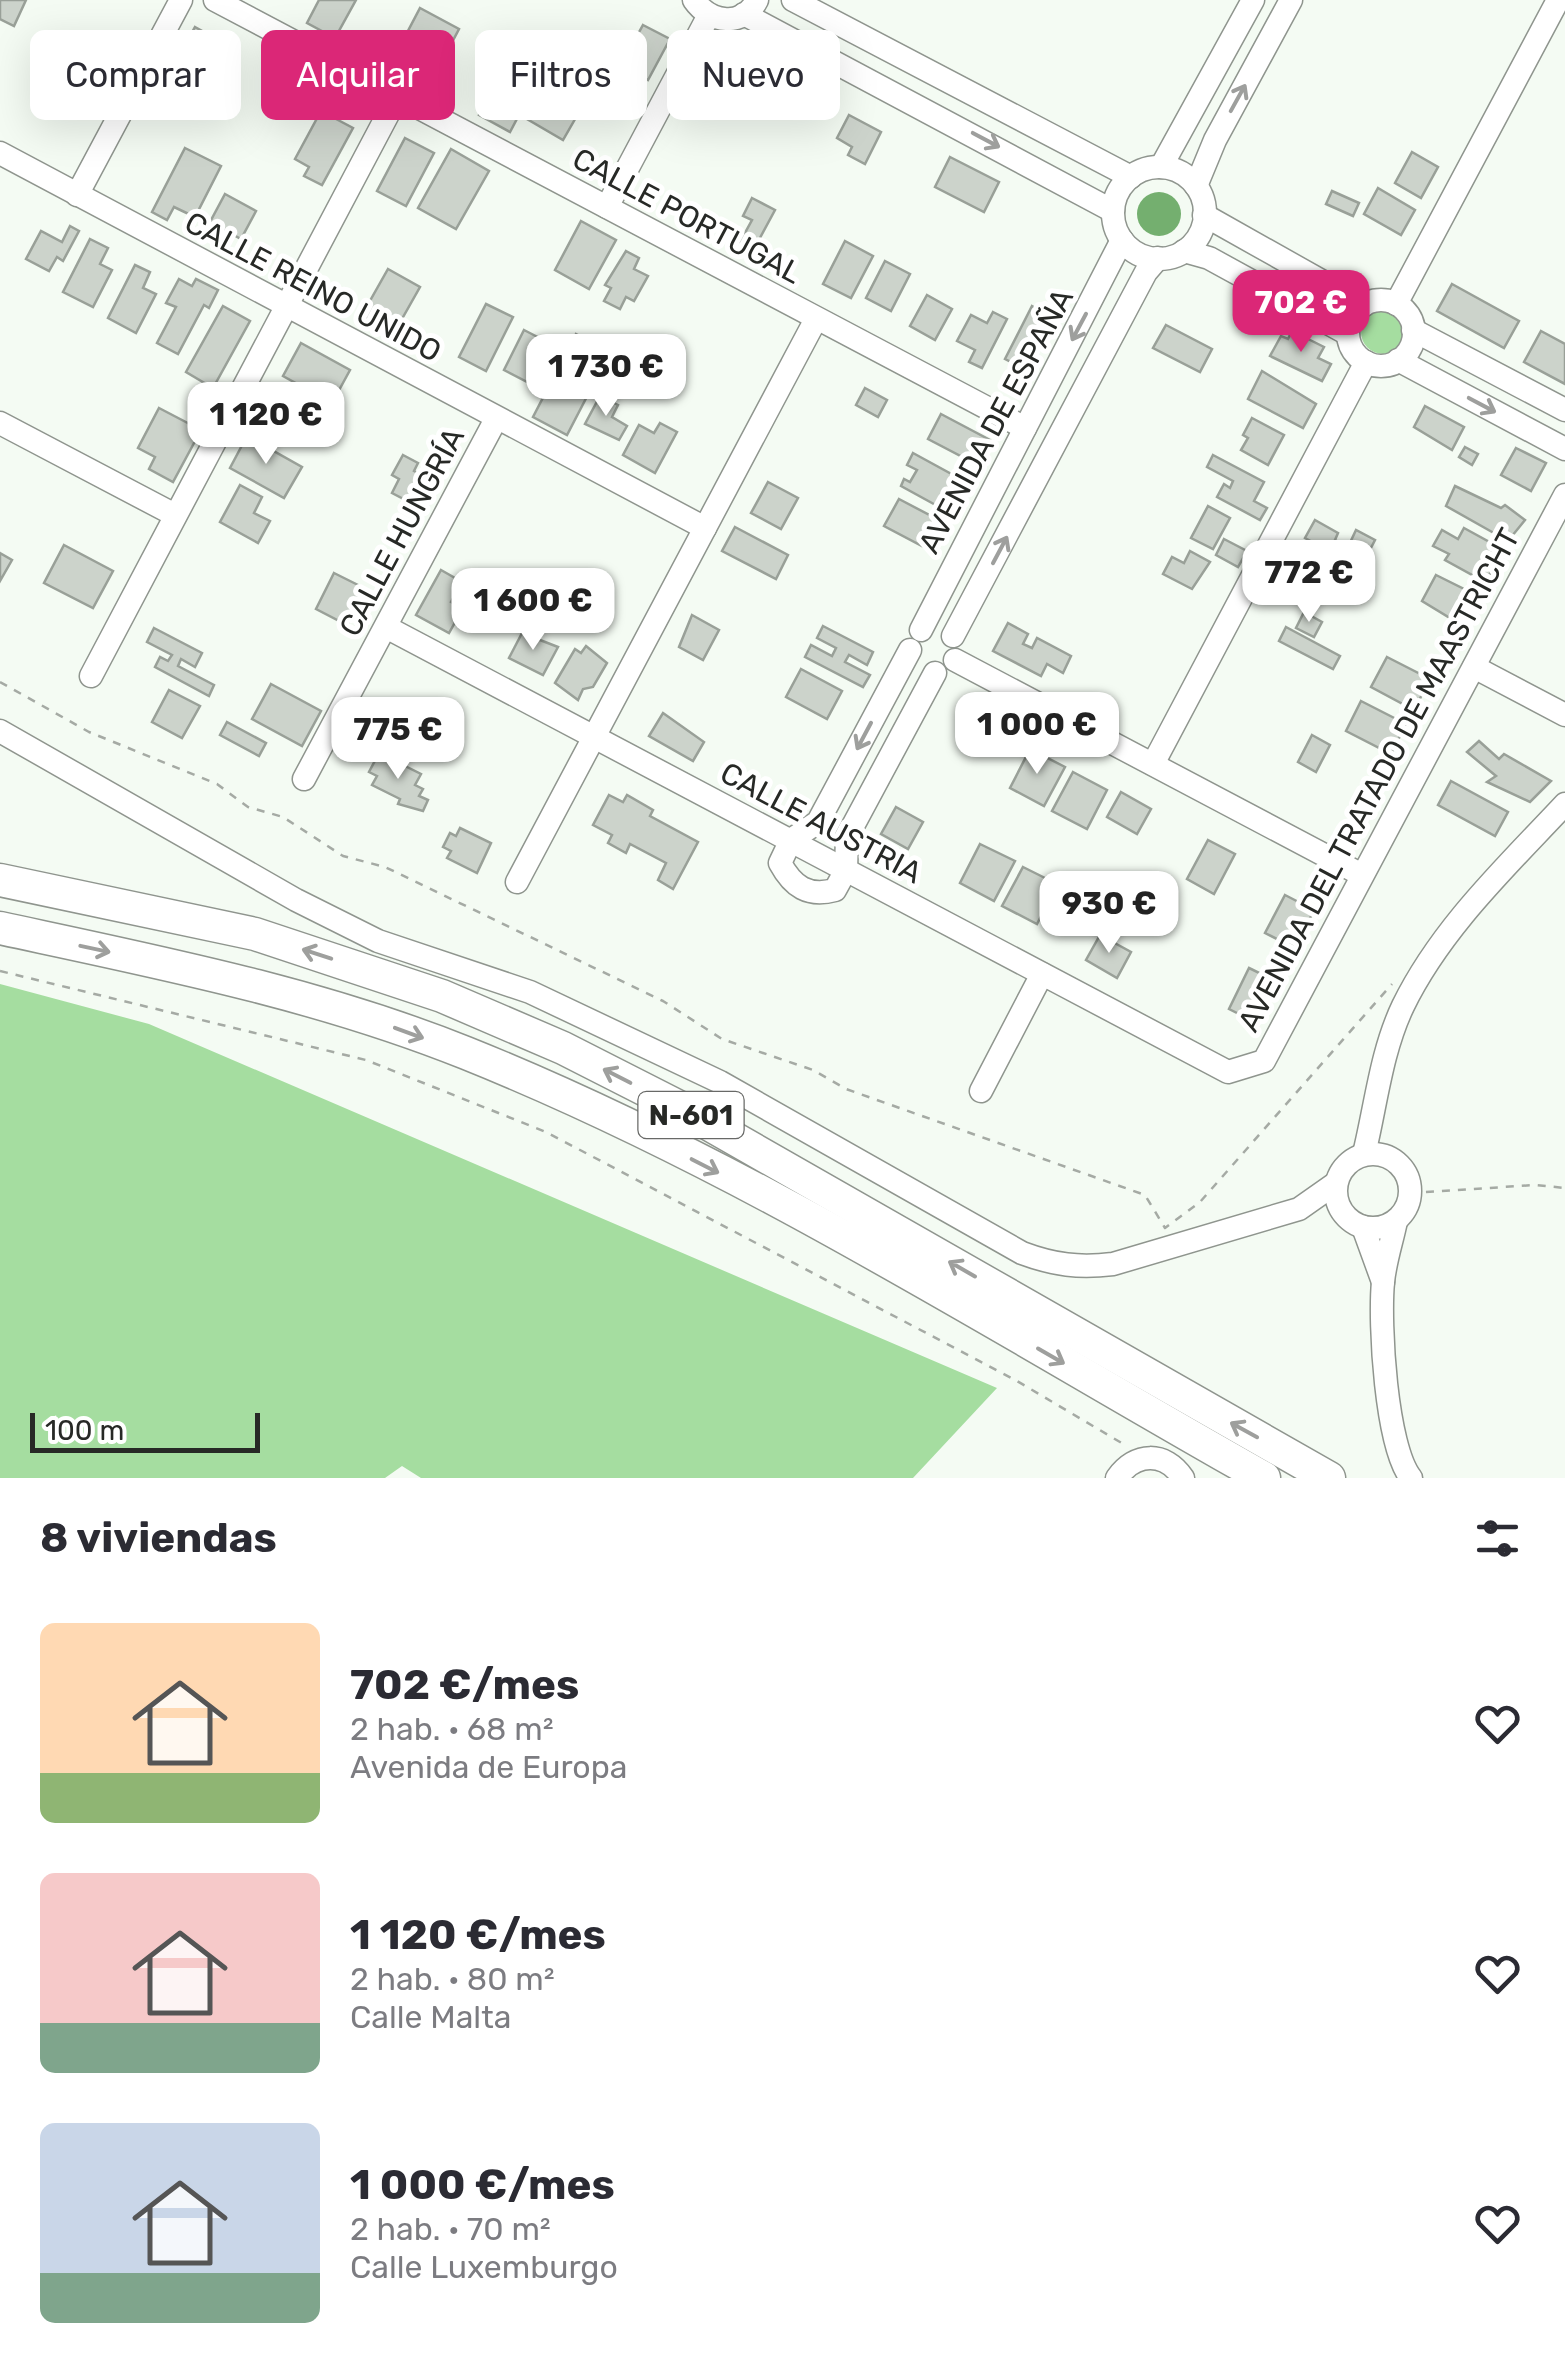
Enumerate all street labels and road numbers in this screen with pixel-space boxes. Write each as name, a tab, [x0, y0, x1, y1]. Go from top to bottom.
street label: CALLE PORTUGAL	[567, 141, 807, 291]
street label: CALLE REINO UNIDO	[179, 204, 447, 370]
street label: AVENIDA DE ESPAÑA	[911, 282, 1081, 560]
street label: CALLE HUNGRÍA	[332, 422, 472, 642]
street label: AVENIDA DEL TRATADO DE MAASTRICHT	[1231, 522, 1527, 1038]
street label: CALLE AUSTRIA	[714, 755, 928, 891]
road number: N-601	[638, 1092, 744, 1138]

